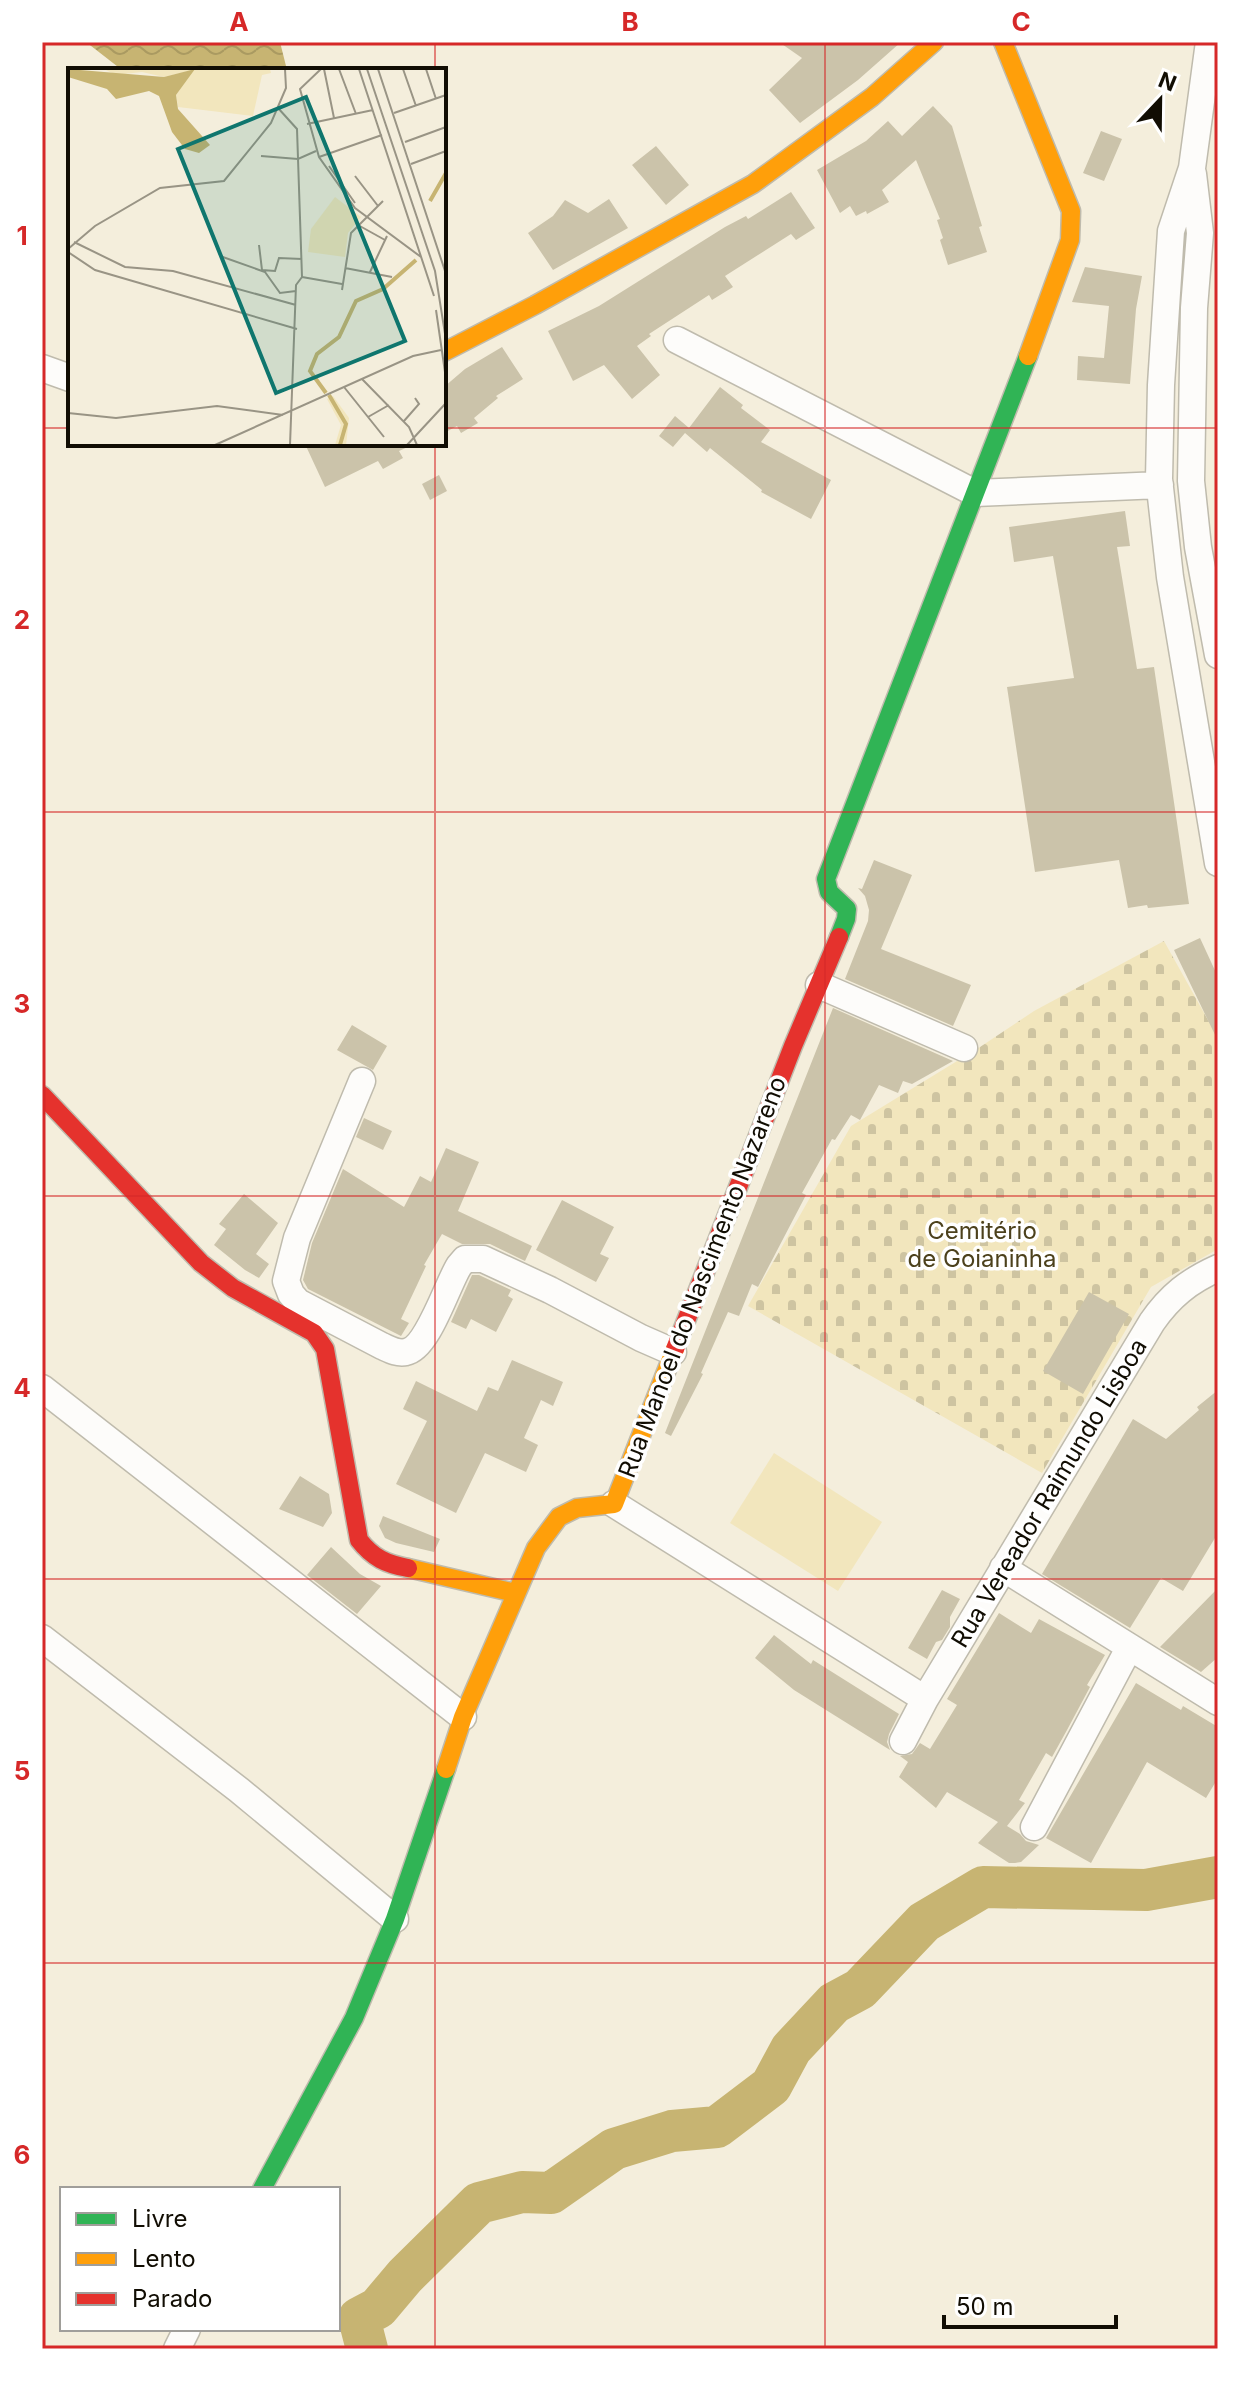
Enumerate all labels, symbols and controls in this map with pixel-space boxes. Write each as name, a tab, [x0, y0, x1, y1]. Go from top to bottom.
text: A	[229, 6, 249, 37]
text: B	[621, 6, 639, 37]
text: C	[1011, 6, 1031, 37]
north arrow	[1120, 60, 1200, 140]
text: N	[1155, 66, 1180, 97]
inset map	[68, 68, 446, 446]
text: 1	[16, 220, 28, 251]
text: 2	[14, 604, 30, 635]
text: 3	[14, 988, 30, 1019]
street label: Rua Manoel do Nascimento Nazareno	[612, 1072, 792, 1482]
park label: Cemitério de Goianinha	[908, 1216, 1056, 1273]
street label: Rua Vereador Raimundo Lisboa	[945, 1333, 1153, 1653]
text: 4	[13, 1372, 31, 1403]
text: 5	[14, 1755, 30, 1786]
text: 6	[14, 2139, 30, 2170]
legend	[60, 2187, 340, 2331]
text: Livre	[132, 2204, 188, 2233]
text: Lento	[132, 2244, 196, 2273]
scale bar	[944, 2279, 1116, 2329]
text: Parado	[132, 2284, 212, 2313]
text: 50 m	[956, 2292, 1014, 2321]

